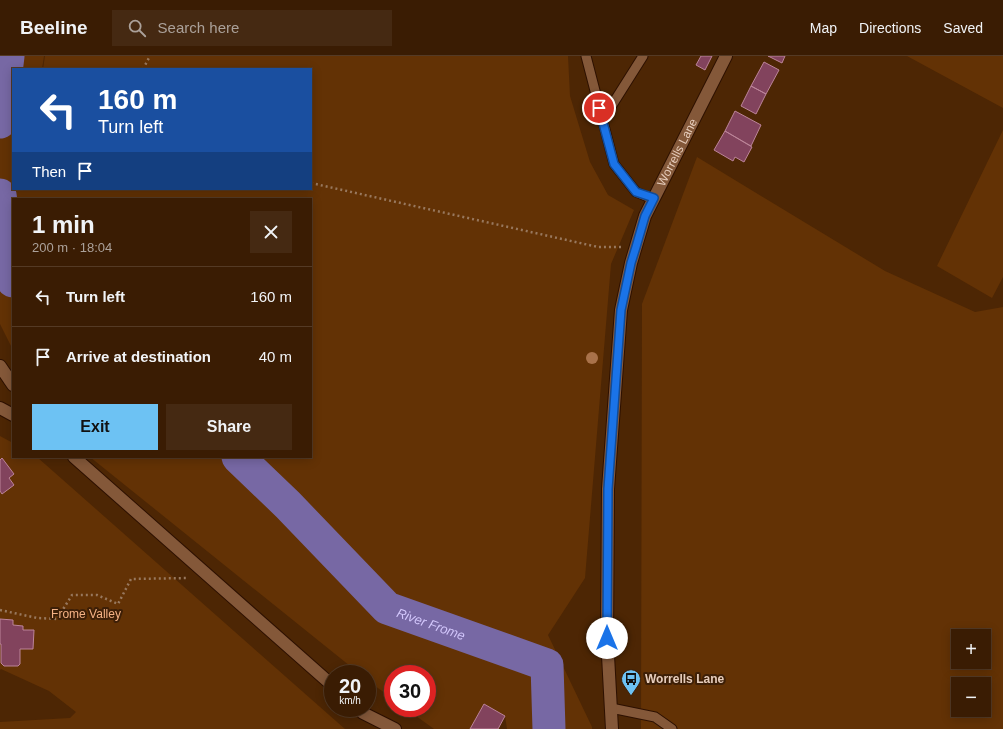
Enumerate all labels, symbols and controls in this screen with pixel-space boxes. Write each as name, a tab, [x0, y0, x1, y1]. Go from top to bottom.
search box	[112, 10, 392, 46]
text: Beeline	[20, 17, 88, 38]
icon: search	[126, 17, 148, 39]
text: Search here	[158, 19, 239, 36]
text: Map	[810, 20, 837, 36]
text: Directions	[859, 20, 921, 36]
text: Saved	[943, 20, 983, 36]
icon: left	[32, 84, 84, 136]
text: 160 m	[98, 84, 177, 115]
pin	[582, 91, 616, 125]
icon: arrive	[588, 97, 610, 119]
street label: Worrells Lane	[654, 116, 700, 189]
text: Turn left	[98, 117, 163, 137]
icon: arrive	[74, 160, 96, 182]
text: Then	[32, 163, 66, 180]
text: 1 min	[32, 211, 95, 238]
button: close	[250, 211, 292, 253]
text: 200 m · 18:04	[32, 240, 112, 255]
icon: left	[32, 286, 54, 308]
text: Turn left	[66, 288, 125, 305]
text: 160 m	[250, 288, 292, 305]
icon: arrive	[32, 346, 54, 368]
text: Arrive at destination	[66, 348, 211, 365]
text: 40 m	[259, 348, 292, 365]
button: Exit	[32, 404, 158, 450]
button: Share	[166, 404, 292, 450]
water label: River Frome	[395, 605, 467, 643]
park label: Frome Valley	[51, 607, 121, 621]
position arrow	[586, 617, 628, 659]
map controls	[951, 629, 991, 717]
button: +	[951, 629, 991, 669]
speed limit sign: 30	[384, 665, 436, 717]
bus stop icon: Worrells Lane	[620, 668, 642, 696]
place label: Worrells Lane	[645, 672, 724, 686]
text: 20	[339, 675, 361, 697]
button: −	[951, 677, 991, 717]
text: km/h	[339, 695, 361, 706]

